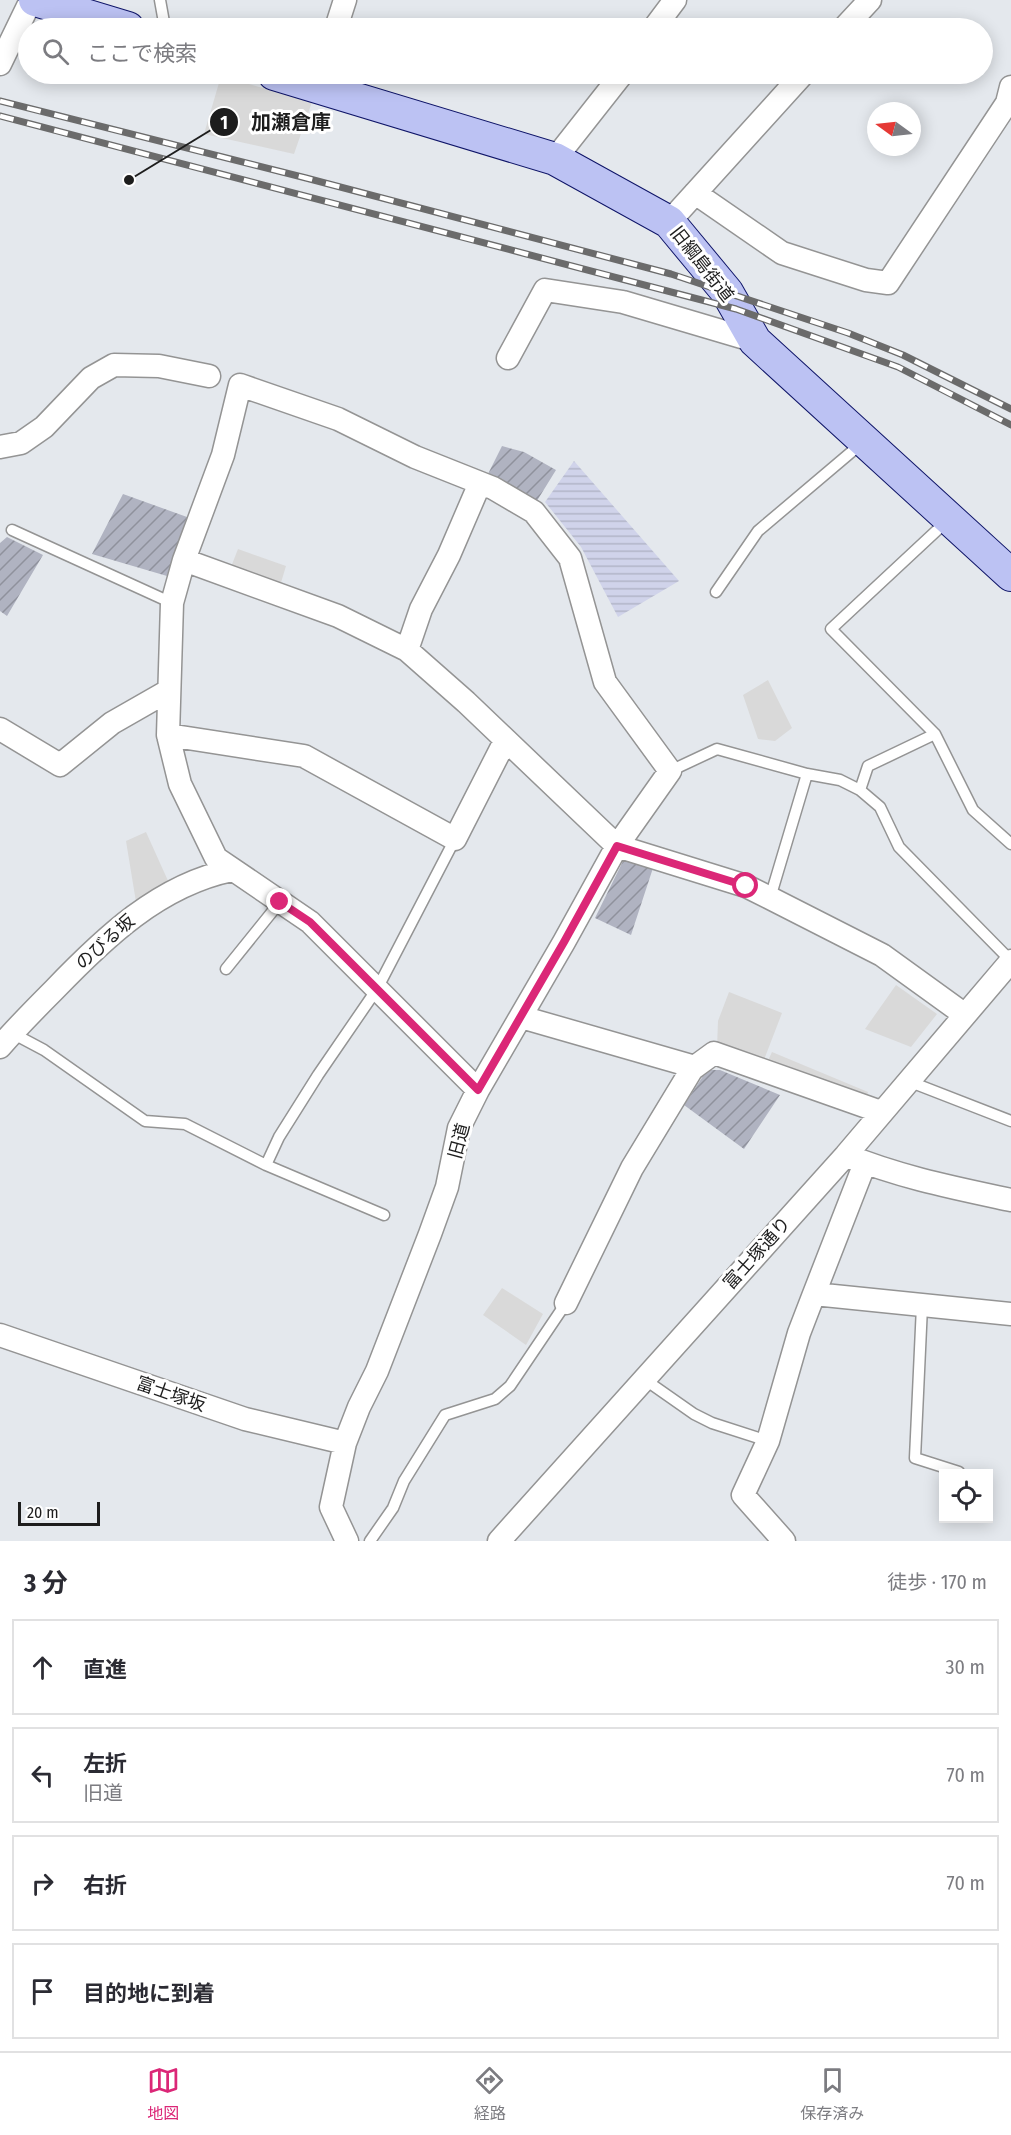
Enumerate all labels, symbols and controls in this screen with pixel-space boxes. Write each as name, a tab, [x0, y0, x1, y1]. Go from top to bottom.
search box	[18, 18, 993, 84]
icon: search	[39, 35, 72, 68]
text: ここで検索	[87, 40, 197, 67]
north arrow	[867, 102, 921, 156]
callout: 加瀬倉庫	[209, 103, 343, 141]
text: 加瀬倉庫	[251, 110, 331, 134]
text: 1	[220, 112, 228, 134]
street label: 旧綱島街道	[666, 222, 738, 306]
route start	[732, 872, 758, 898]
route end	[266, 888, 292, 914]
street label: のびる坂	[71, 910, 139, 974]
street label: 旧道	[444, 1121, 474, 1161]
street label: 富士塚通り	[719, 1212, 795, 1294]
street label: 富士塚坂	[133, 1372, 209, 1416]
map controls	[939, 1469, 993, 1523]
button: locate	[939, 1469, 993, 1523]
scale bar	[18, 1499, 100, 1526]
text: 20 m	[27, 1503, 58, 1522]
text: 3 分	[24, 1568, 68, 1599]
text: 徒歩 · 170 m	[887, 1570, 987, 1594]
icon: ahead	[26, 1651, 59, 1684]
text: 30 m	[945, 1655, 985, 1679]
text: 直進	[83, 1656, 127, 1683]
text: 左折	[83, 1750, 127, 1777]
icon: left	[26, 1759, 59, 1792]
text: 70 m	[947, 1763, 985, 1787]
text: 旧道	[83, 1781, 123, 1805]
icon: right	[26, 1867, 59, 1900]
text: 70 m	[947, 1871, 985, 1895]
text: 右折	[83, 1872, 127, 1899]
icon: arrive	[26, 1975, 59, 2008]
text: 目的地に到着	[83, 1980, 215, 2007]
tab: 地図	[147, 2064, 180, 2124]
tab: 経路	[473, 2064, 506, 2124]
tab: 保存済み	[800, 2064, 864, 2124]

